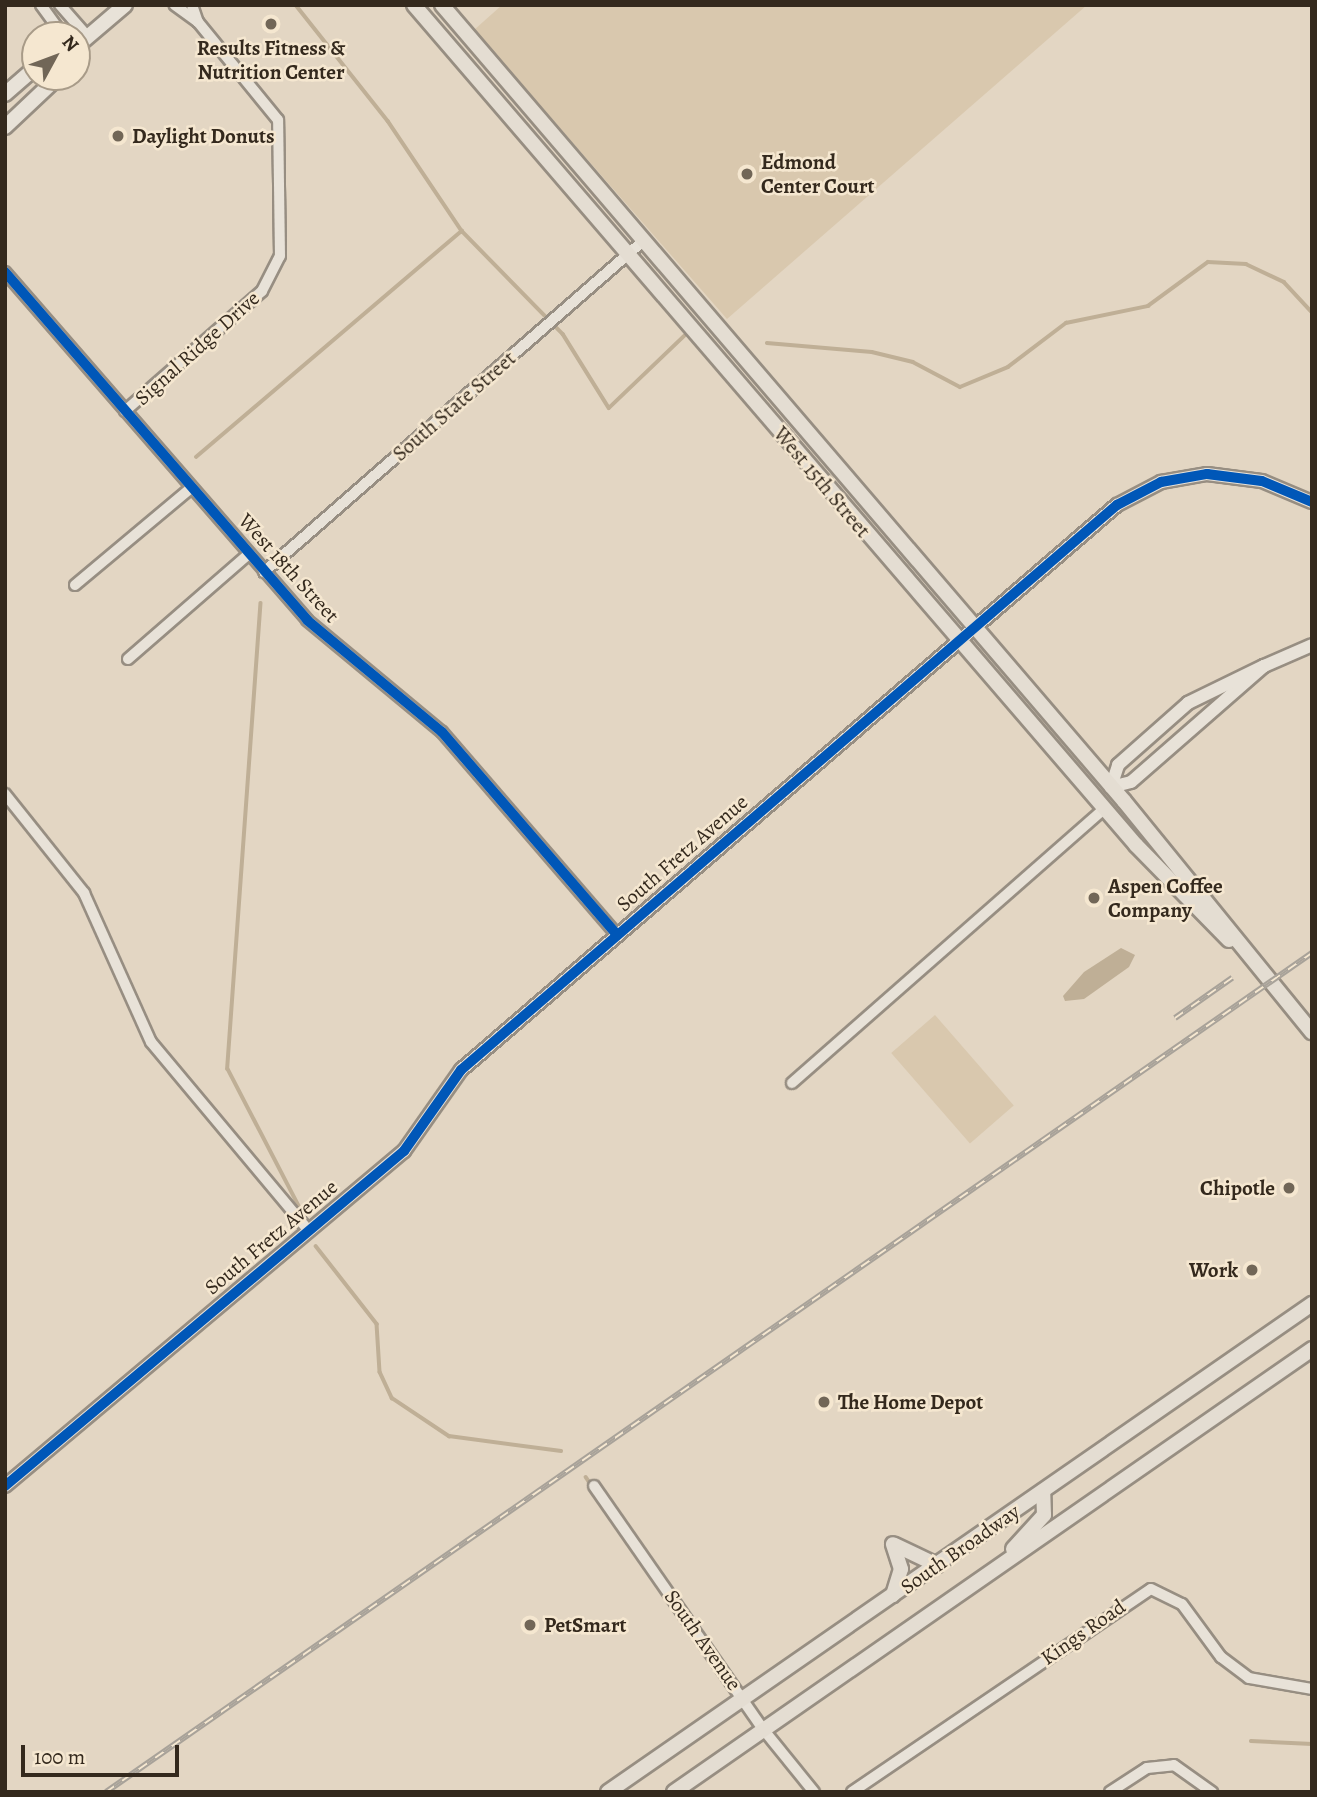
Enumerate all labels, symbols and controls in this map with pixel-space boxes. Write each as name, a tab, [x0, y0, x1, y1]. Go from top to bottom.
marker: Results Fitness & Nutrition Center	[263, 16, 279, 32]
north arrow	[21, 21, 91, 91]
text: N	[56, 30, 85, 57]
place label: Results Fitness & Nutrition Center	[197, 35, 345, 85]
place label: Daylight Donuts	[132, 123, 275, 149]
marker: Daylight Donuts	[110, 128, 126, 144]
place label: Edmond Center Court	[761, 149, 875, 199]
marker: Edmond Center Court	[739, 166, 755, 182]
street label: Signal Ridge Drive	[129, 285, 265, 411]
street label: South State Street	[387, 346, 521, 466]
street label: West 15th Street	[768, 421, 876, 543]
street label: West 18th Street	[233, 508, 345, 628]
street label: South Fretz Avenue	[611, 789, 753, 917]
place label: Aspen Coffee Company	[1108, 873, 1223, 923]
marker: Aspen Coffee Company	[1086, 890, 1102, 906]
street label: South Fretz Avenue	[199, 1174, 343, 1300]
place label: Chipotle	[1200, 1175, 1275, 1201]
marker: Chipotle	[1281, 1180, 1297, 1196]
place label: Work	[1189, 1257, 1238, 1283]
marker: Work	[1244, 1262, 1260, 1278]
place label: The Home Depot	[838, 1389, 983, 1415]
marker: The Home Depot	[816, 1394, 832, 1410]
street label: South Broadway	[896, 1499, 1024, 1599]
street label: South Avenue	[659, 1585, 747, 1695]
street label: Kings Road	[1036, 1594, 1130, 1670]
place label: PetSmart	[544, 1612, 627, 1638]
marker: PetSmart	[522, 1617, 538, 1633]
scale bar	[24, 1730, 182, 1774]
text: 100 m	[34, 1743, 85, 1771]

